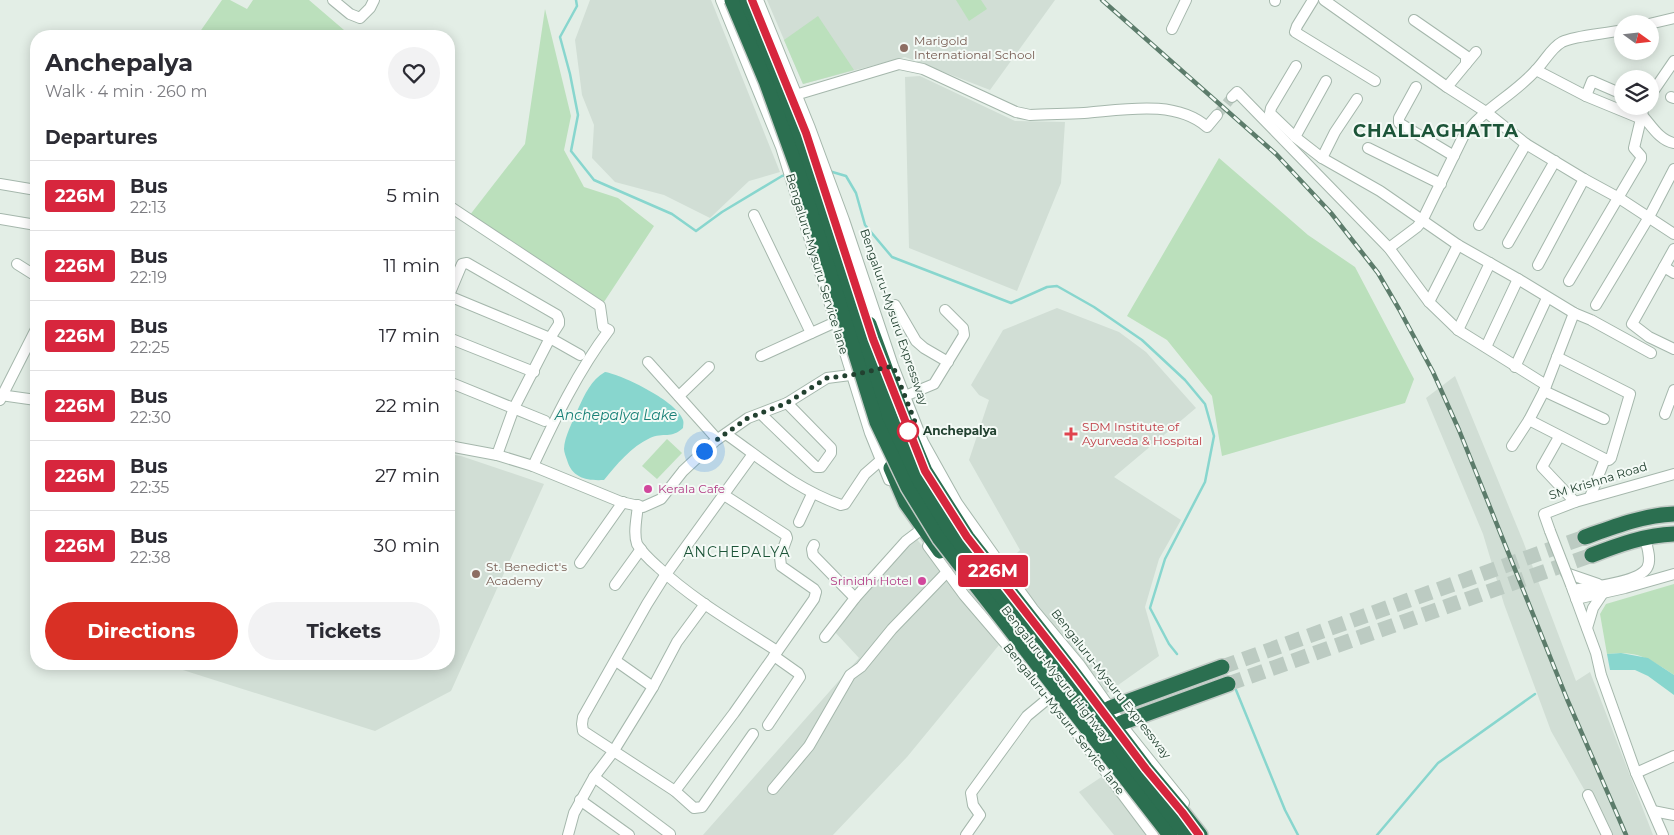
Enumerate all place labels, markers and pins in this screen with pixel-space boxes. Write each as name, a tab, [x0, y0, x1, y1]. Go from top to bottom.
place label: Marigold International School	[914, 33, 1035, 62]
marker: Marigold International School	[898, 42, 910, 54]
place label: SDM Institute of Ayurveda & Hospital	[1082, 419, 1202, 448]
marker: Anchepalya	[897, 420, 919, 442]
place label: Anchepalya	[922, 423, 997, 438]
marker: SDM Institute of Ayurveda & Hospital	[1064, 427, 1078, 441]
place label: Kerala Cafe	[658, 481, 725, 496]
marker: Kerala Cafe	[642, 483, 654, 495]
place label: St. Benedict's Academy	[486, 559, 567, 588]
marker: St. Benedict's Academy	[470, 568, 482, 580]
place label: Srinidhi Hotel	[830, 573, 912, 588]
marker: Srinidhi Hotel	[916, 575, 928, 587]

